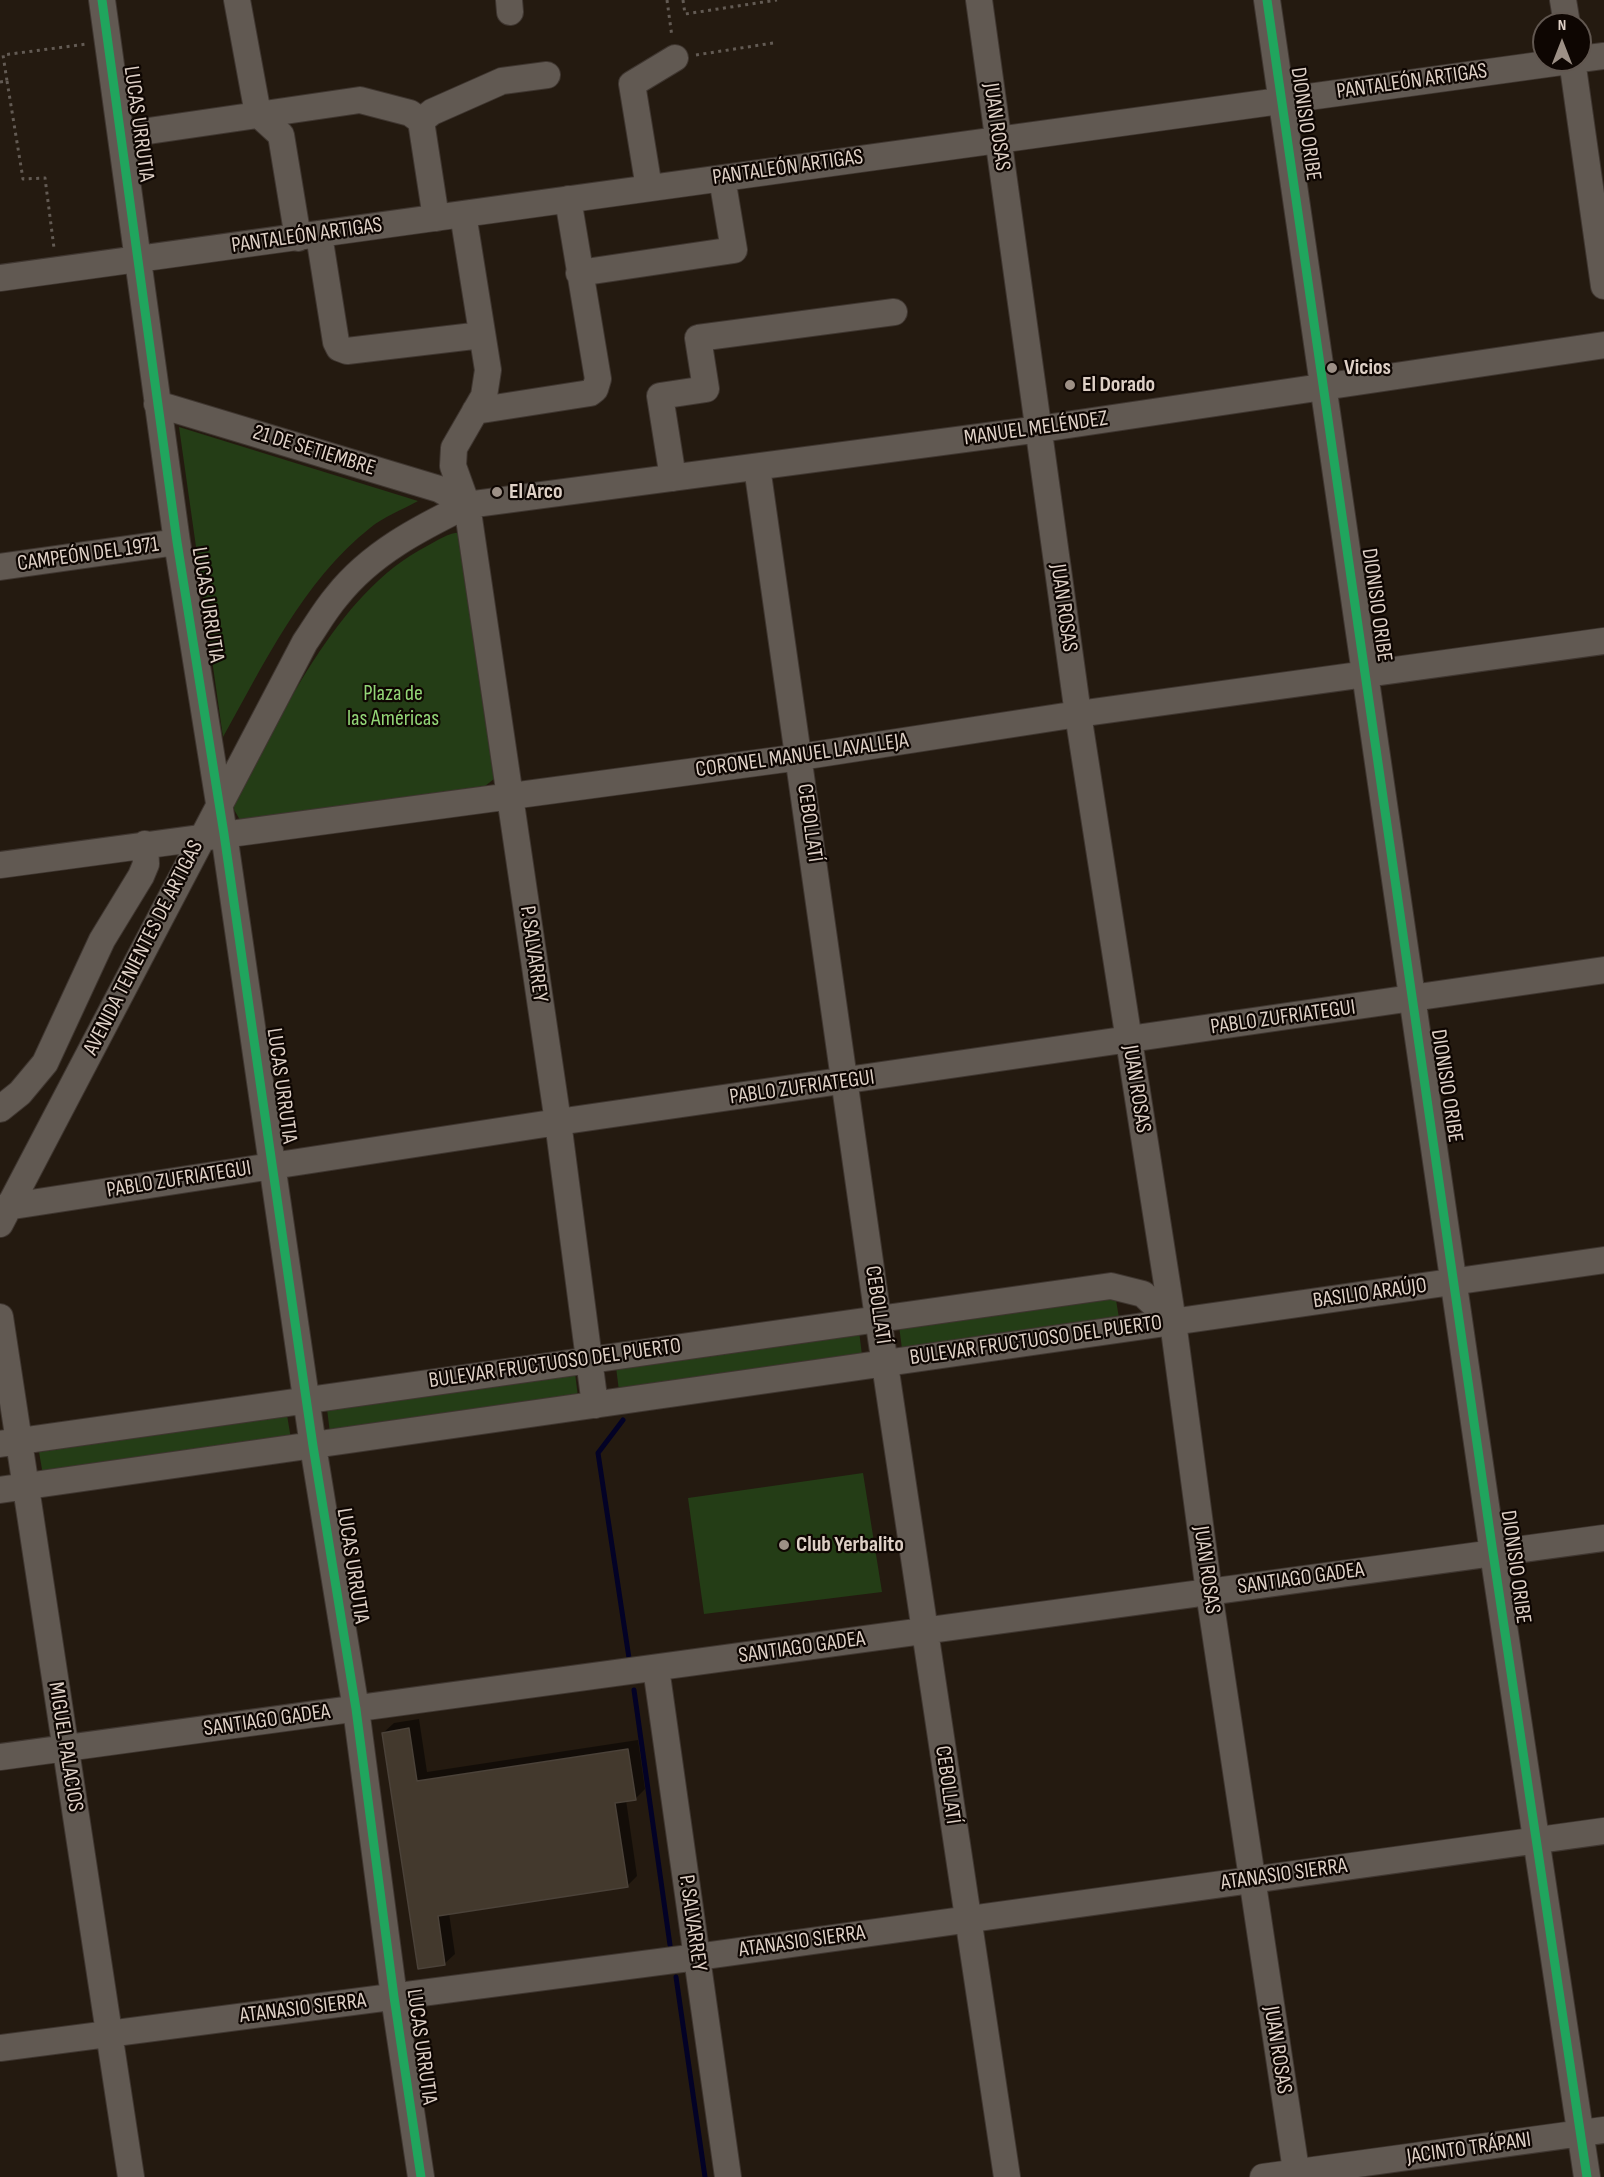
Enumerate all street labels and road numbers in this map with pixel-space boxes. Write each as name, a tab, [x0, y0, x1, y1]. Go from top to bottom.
street label: PANTALEÓN ARTIGAS	[1335, 58, 1489, 106]
street label: LUCAS URRUTIA	[117, 64, 159, 184]
street label: DIONISIO ORIBE	[1284, 66, 1326, 182]
street label: JUAN ROSAS	[977, 81, 1015, 173]
street label: PANTALEÓN ARTIGAS	[711, 144, 865, 192]
street label: PANTALEÓN ARTIGAS	[230, 212, 384, 260]
street label: MANUEL MELÉNDEZ	[962, 406, 1110, 452]
street label: 21 DE SETIEMBRE	[250, 420, 378, 482]
street label: CAMPEÓN DEL 1971	[16, 532, 160, 578]
street label: LUCAS URRUTIA	[185, 545, 229, 665]
street label: DIONISIO ORIBE	[1355, 547, 1397, 663]
street label: JUAN ROSAS	[1044, 562, 1082, 654]
street label: CORONEL MANUEL LAVALLEJA	[694, 728, 910, 784]
street label: CEBOLLATÍ	[790, 782, 828, 864]
street label: AVENIDA TENIENTES DE ARTIGAS	[78, 836, 210, 1060]
street label: P. SALVARREY	[513, 904, 553, 1004]
street label: PABLO ZUFRIATEGUI	[1209, 995, 1357, 1041]
street label: LUCAS URRUTIA	[260, 1026, 302, 1146]
street label: DIONISIO ORIBE	[1424, 1027, 1468, 1145]
street label: JUAN ROSAS	[1116, 1043, 1156, 1135]
street label: PABLO ZUFRIATEGUI	[728, 1065, 876, 1111]
street label: PABLO ZUFRIATEGUI	[105, 1156, 253, 1204]
street label: CEBOLLATÍ	[858, 1264, 896, 1346]
street label: BASILIO ARAÚJO	[1311, 1273, 1429, 1315]
street label: BULEVAR FRUCTUOSO DEL PUERTO	[908, 1310, 1164, 1372]
street label: BULEVAR FRUCTUOSO DEL PUERTO	[427, 1333, 683, 1395]
street label: LUCAS URRUTIA	[330, 1506, 374, 1626]
street label: DIONISIO ORIBE	[1494, 1509, 1536, 1625]
street label: JUAN ROSAS	[1187, 1524, 1225, 1616]
street label: SANTIAGO GADEA	[1236, 1557, 1366, 1601]
street label: SANTIAGO GADEA	[737, 1626, 867, 1670]
street label: MIGUEL PALACIOS	[42, 1680, 88, 1814]
street label: SANTIAGO GADEA	[202, 1699, 332, 1743]
street label: CEBOLLATÍ	[928, 1744, 966, 1826]
street label: ATANASIO SIERRA	[1219, 1853, 1349, 1897]
street label: P. SALVARREY	[672, 1873, 712, 1973]
street label: ATANASIO SIERRA	[737, 1920, 867, 1964]
street label: LUCAS URRUTIA	[400, 1987, 442, 2107]
street label: ATANASIO SIERRA	[238, 1988, 368, 2030]
street label: JUAN ROSAS	[1257, 2004, 1297, 2096]
street label: JACINTO TRÁPANI	[1405, 2127, 1533, 2171]

